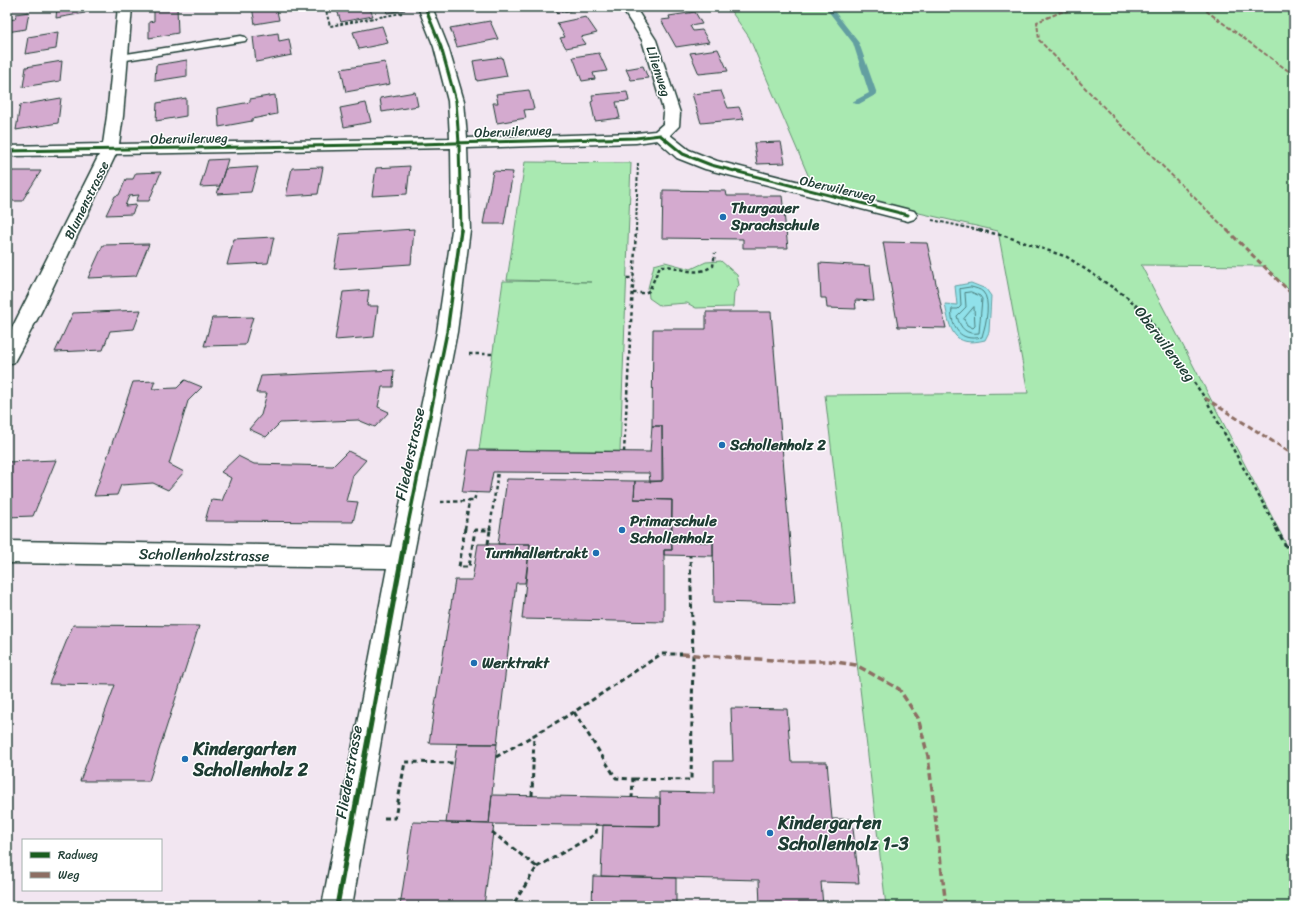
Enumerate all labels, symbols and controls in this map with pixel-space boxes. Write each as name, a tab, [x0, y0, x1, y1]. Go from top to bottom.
street label: Lilienweg	[639, 43, 678, 100]
street label: Oberwilerweg	[474, 119, 553, 144]
street label: Oberwilerweg	[150, 126, 228, 151]
street label: Blumenstrasse	[58, 157, 116, 243]
street label: Oberwilerweg	[797, 169, 879, 209]
place label: Thurgauer Sprachschule	[730, 195, 820, 238]
marker: Thurgauer Sprachschule	[718, 212, 728, 222]
street label: Oberwilerweg	[1128, 300, 1203, 388]
street label: Fliederstrasse	[387, 405, 433, 503]
place label: Schollenholz 2	[729, 432, 826, 458]
marker: Schollenholz 2	[717, 440, 727, 450]
place label: Primarschule Schollenholz	[629, 508, 717, 551]
marker: Primarschule Schollenholz	[617, 525, 627, 535]
place label: Turnhallentrakt	[485, 540, 588, 566]
street label: Schollenholzstrasse	[139, 541, 270, 569]
marker: Turnhallentrakt	[591, 548, 601, 558]
place label: Werktrakt	[482, 650, 550, 676]
marker: Werktrakt	[469, 658, 479, 668]
street label: Fliederstrasse	[328, 723, 370, 821]
place label: Kindergarten Schollenholz 2	[192, 733, 309, 786]
marker: Kindergarten Schollenholz 2	[180, 754, 190, 764]
place label: Kindergarten Schollenholz 1-3	[777, 807, 909, 860]
marker: Kindergarten Schollenholz 1-3	[765, 828, 775, 838]
legend	[22, 839, 162, 891]
text: Radweg	[58, 844, 98, 866]
text: Weg	[58, 864, 79, 886]

